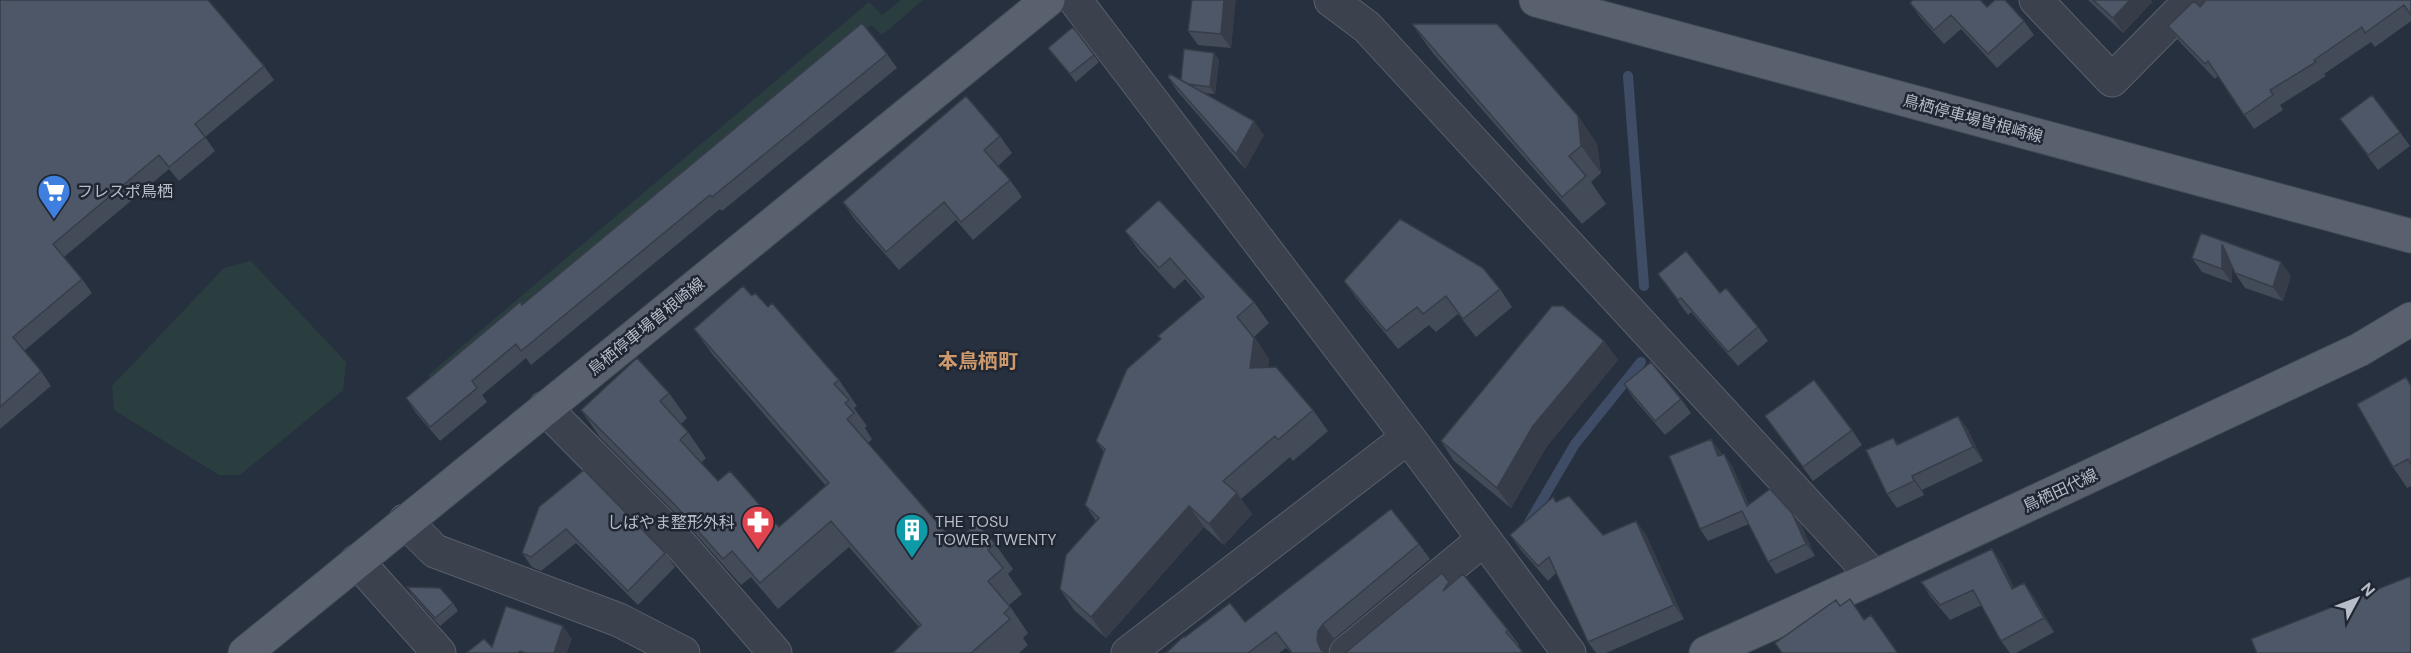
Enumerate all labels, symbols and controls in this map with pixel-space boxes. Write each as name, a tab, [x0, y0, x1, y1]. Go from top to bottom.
street label: 鳥栖停車場曽根崎線	[1901, 90, 2045, 147]
supermarket icon: フレスポ鳥栖	[36, 173, 72, 220]
place label: フレスポ鳥栖	[77, 181, 173, 202]
street label: 鳥栖停車場曽根崎線	[584, 273, 709, 380]
district label: 本鳥栖町	[938, 348, 1018, 374]
street label: 鳥栖田代線	[2020, 464, 2101, 517]
pharmacy icon: しばやま整形外科	[740, 504, 776, 551]
place label: THE TOSU TOWER TWENTY	[935, 511, 1057, 550]
place label: しばやま整形外科	[607, 512, 735, 533]
building icon: THE TOSU TOWER TWENTY	[894, 512, 930, 559]
north arrow	[2327, 569, 2387, 629]
text: N	[2356, 578, 2380, 601]

